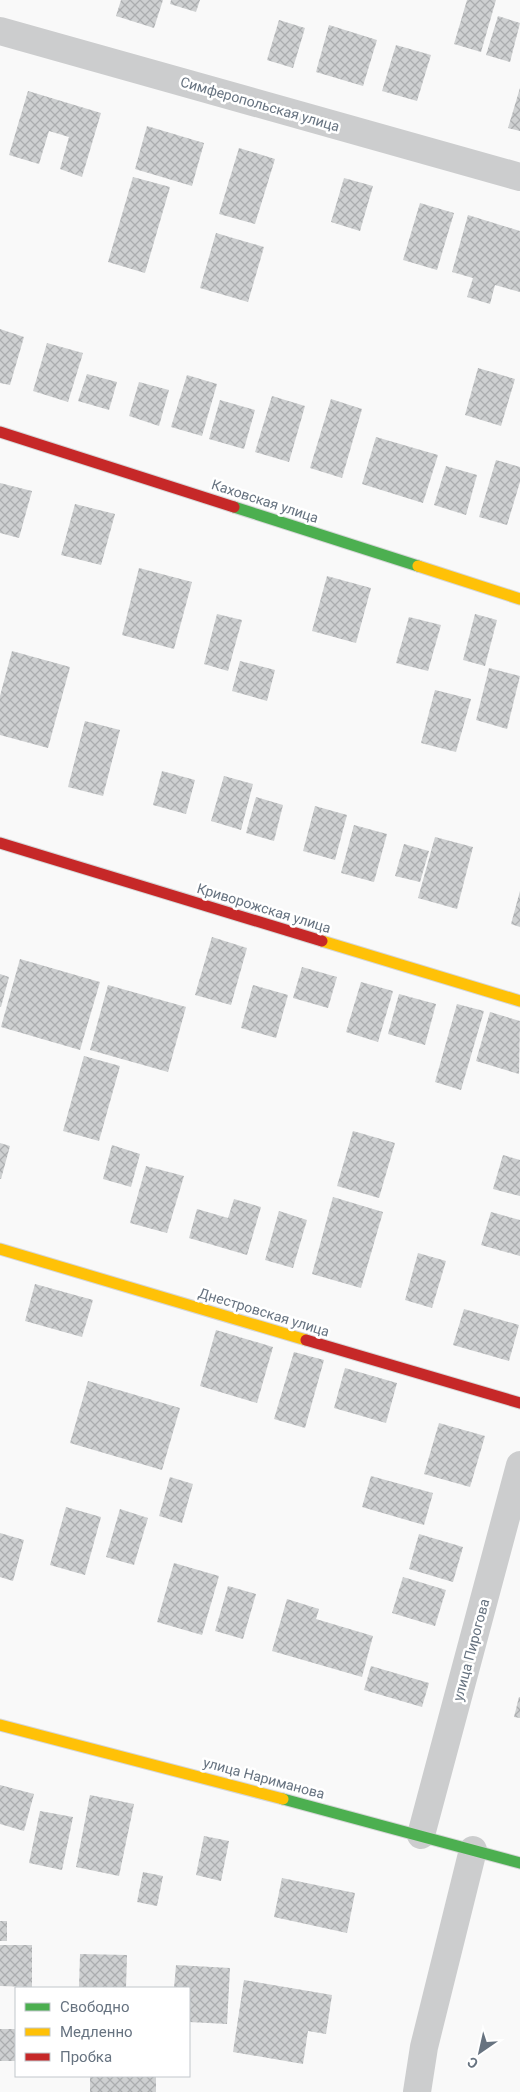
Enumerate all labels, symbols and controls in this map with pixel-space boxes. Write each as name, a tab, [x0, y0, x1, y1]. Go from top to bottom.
street label: Симферопольская улица	[179, 74, 341, 134]
street label: Каховская улица	[209, 476, 321, 526]
street label: Криворожская улица	[195, 880, 333, 936]
street label: Днестровская улица	[197, 1284, 331, 1340]
street label: улица Пирогова	[450, 1597, 492, 1703]
street label: улица Нариманова	[201, 1754, 327, 1802]
legend	[15, 1987, 190, 2077]
text: Свободно	[60, 1998, 129, 2016]
text: Медленно	[60, 2023, 133, 2041]
north arrow	[455, 2027, 505, 2077]
text: Пробка	[60, 2048, 112, 2066]
text: С	[464, 2054, 481, 2072]

